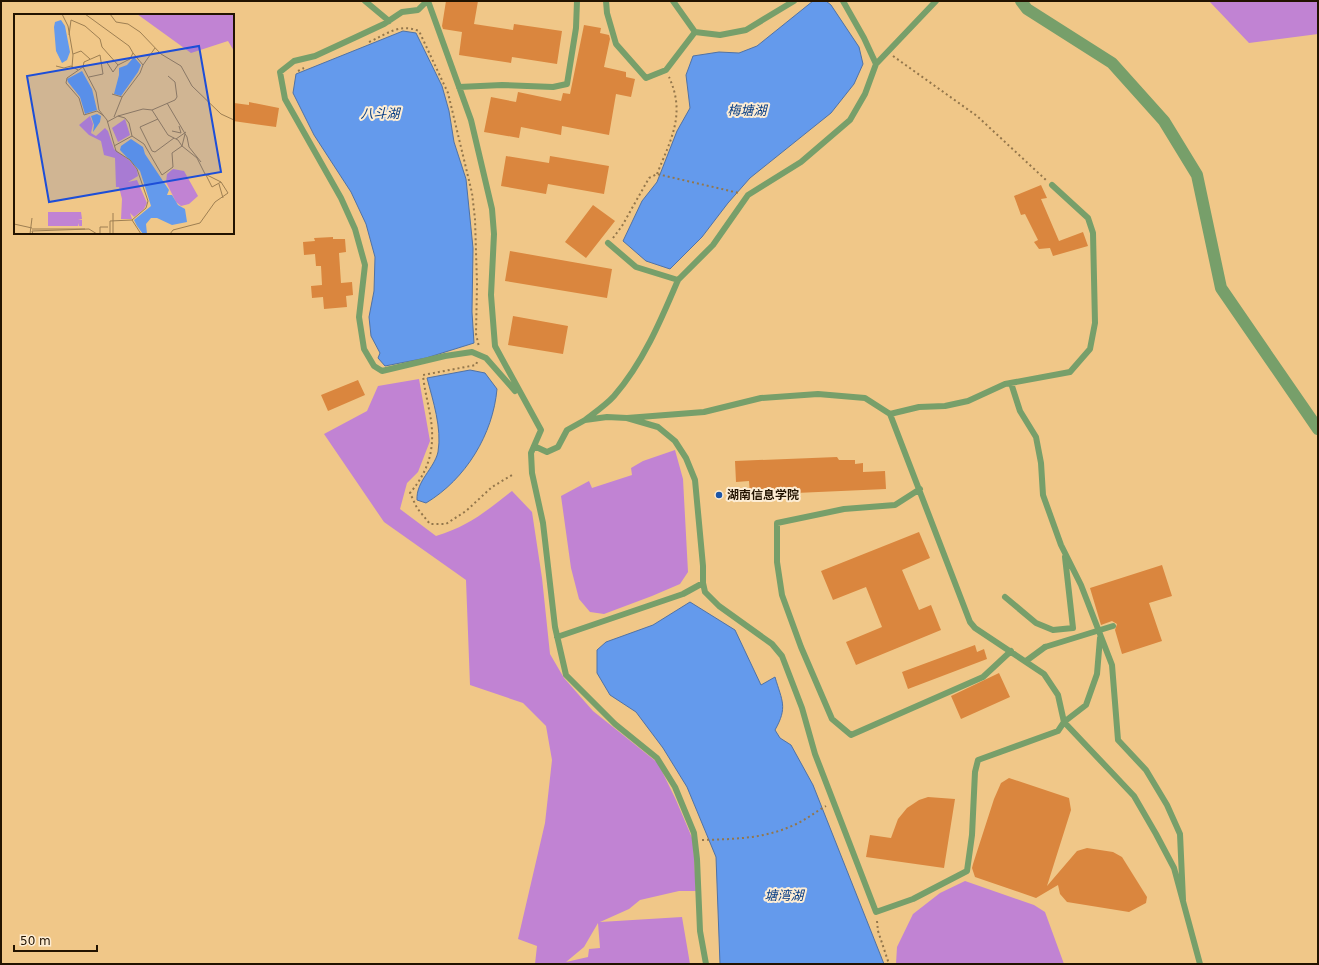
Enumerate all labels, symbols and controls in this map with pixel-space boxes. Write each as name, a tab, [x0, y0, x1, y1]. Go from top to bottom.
inset map	[14, 14, 234, 234]
water label: 梅塘湖	[727, 103, 768, 118]
water label: 八斗湖	[360, 106, 401, 121]
place label: 湖南信息学院	[727, 488, 799, 502]
marker: 湖南信息学院	[714, 490, 724, 500]
water label: 塘湾湖	[764, 888, 805, 903]
scale bar	[14, 927, 97, 953]
text: 50 m	[20, 934, 51, 948]

